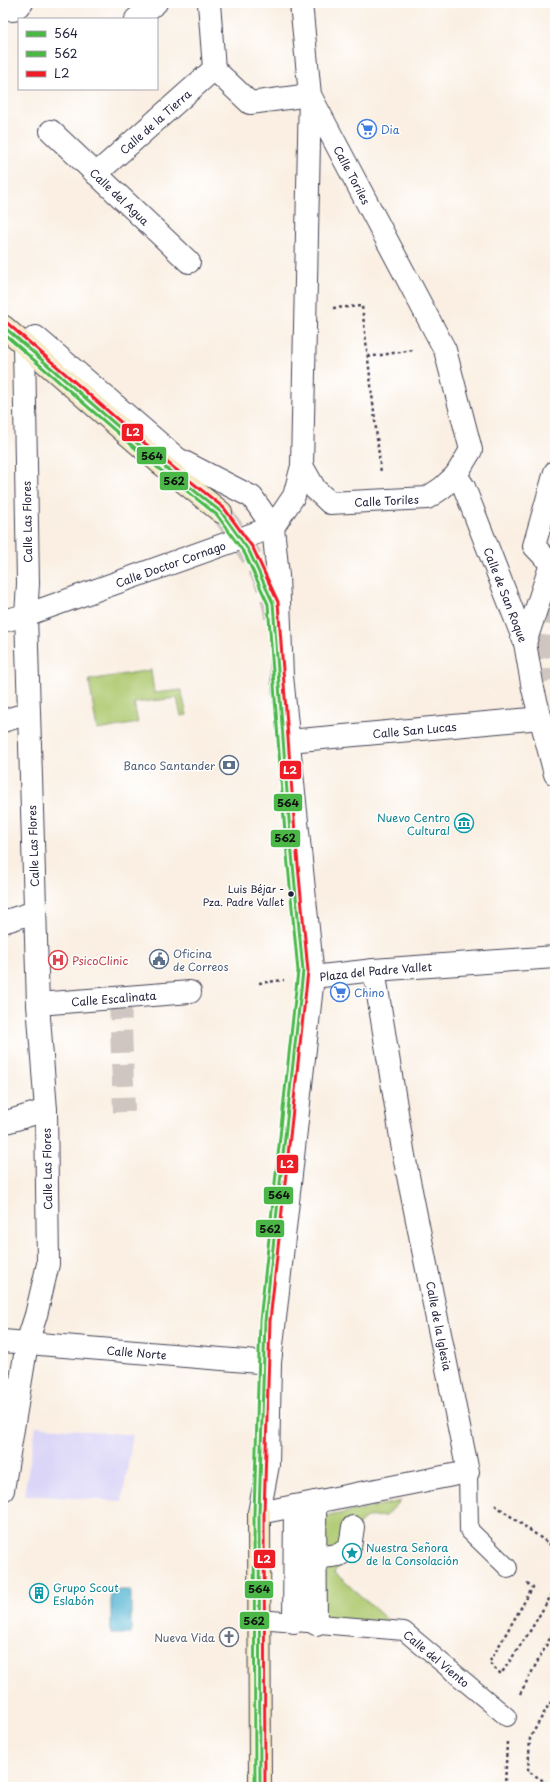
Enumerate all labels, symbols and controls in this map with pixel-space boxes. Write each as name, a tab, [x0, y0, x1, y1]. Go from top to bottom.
legend	[18, 18, 158, 90]
text: 564	[54, 24, 78, 42]
text: 562	[54, 44, 78, 62]
text: L2	[54, 64, 69, 82]
street label: Calle de la Tierra	[116, 85, 195, 158]
supermarket icon: Dia	[356, 118, 378, 140]
place label: Dia	[381, 121, 400, 138]
street label: Calle Toriles	[329, 143, 375, 207]
street label: Calle del Agua	[86, 164, 153, 229]
line badge: L2	[121, 423, 144, 442]
text: L2	[126, 423, 140, 440]
line badge: 564	[136, 446, 167, 465]
text: 564	[141, 447, 164, 464]
line badge: 562	[159, 471, 189, 491]
text: 562	[163, 472, 185, 489]
street label: Calle Las Flores	[18, 481, 36, 563]
street label: Calle Toriles	[354, 490, 419, 510]
street label: Calle Doctor Cornago	[113, 536, 228, 591]
street label: Calle de San Roque	[480, 545, 532, 645]
street label: Calle San Lucas	[372, 717, 457, 742]
bank icon: Banco Santander	[218, 754, 240, 776]
place label: Banco Santander	[123, 757, 215, 774]
line badge: L2	[279, 760, 302, 780]
text: L2	[283, 761, 297, 778]
line badge: 564	[273, 793, 303, 812]
text: 564	[277, 794, 300, 811]
street label: Calle Las Flores	[23, 805, 43, 887]
place label: Nuevo Centro Cultural	[377, 809, 450, 839]
museum icon: Nuevo Centro Cultural	[453, 812, 475, 834]
line badge: 562	[270, 829, 301, 848]
text: 562	[274, 829, 296, 846]
place label: Luis Béjar - Pza. Padre Vallet	[203, 881, 284, 909]
marker: Luis Béjar - Pza. Padre Vallet	[286, 889, 296, 899]
place label: Oficina de Correos	[173, 945, 228, 975]
public building icon: Oficina de Correos	[148, 948, 170, 970]
hospital icon: PsicoClinic	[47, 949, 69, 971]
place label: PsicoClinic	[72, 952, 128, 969]
street label: Plaza del Padre Vallet	[319, 957, 433, 985]
supermarket icon: Chino	[329, 981, 351, 1003]
place label: Chino	[354, 984, 384, 1001]
street label: Calle Escalinata	[70, 986, 157, 1010]
street label: Calle Las Flores	[38, 1128, 56, 1210]
line badge: L2	[276, 1154, 299, 1174]
text: L2	[280, 1155, 294, 1172]
line badge: 564	[263, 1186, 294, 1205]
text: 564	[268, 1186, 291, 1203]
line badge: 562	[255, 1219, 285, 1238]
text: 562	[259, 1220, 281, 1237]
street label: Calle de la Iglesia	[422, 1280, 456, 1373]
street label: Calle Norte	[106, 1341, 168, 1363]
place label: Nuestra Señora de la Consolación	[366, 1539, 459, 1569]
place icon: Nuestra Señora de la Consolación	[341, 1542, 363, 1564]
line badge: L2	[253, 1549, 276, 1569]
text: L2	[257, 1550, 271, 1567]
place label: Grupo Scout Eslabón	[53, 1579, 119, 1609]
line badge: 564	[244, 1580, 274, 1599]
text: 564	[248, 1580, 271, 1597]
building icon: Grupo Scout Eslabón	[28, 1582, 50, 1604]
line badge: 562	[239, 1611, 270, 1630]
text: 562	[243, 1612, 265, 1629]
church icon: Nueva Vida	[218, 1626, 240, 1648]
street label: Calle del Viento	[400, 1626, 473, 1691]
place label: Nueva Vida	[154, 1629, 216, 1646]

